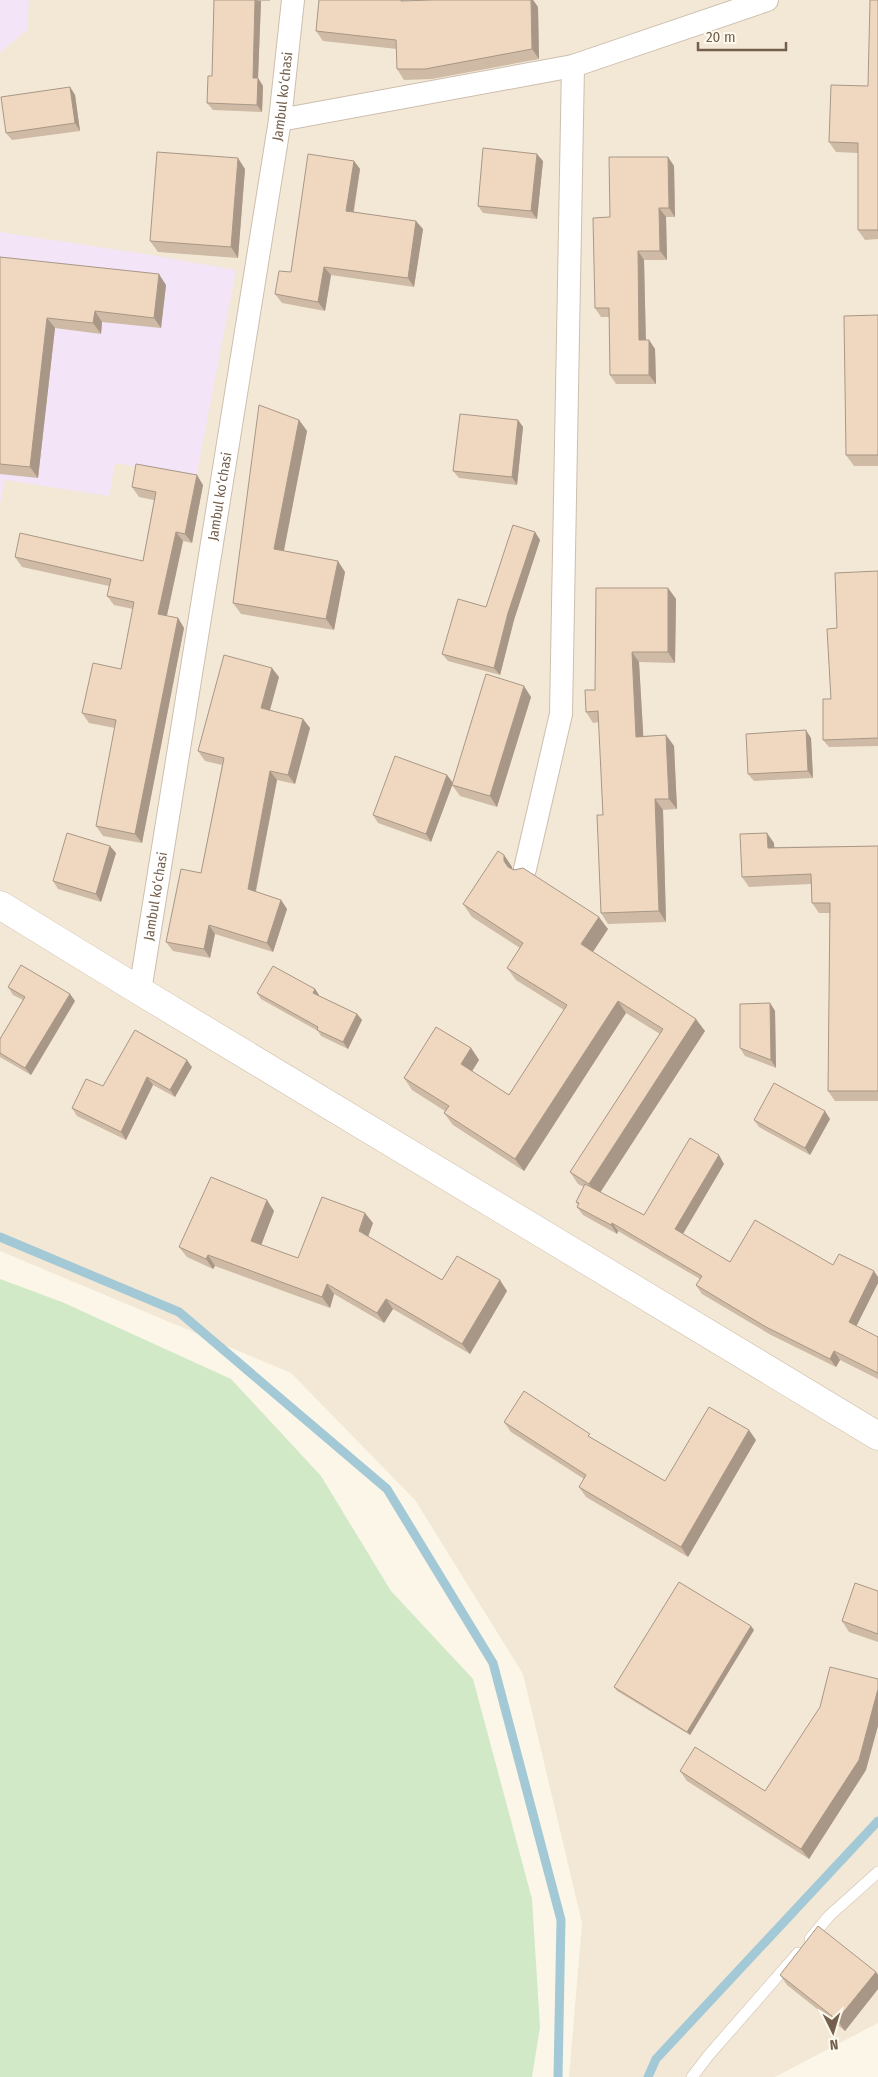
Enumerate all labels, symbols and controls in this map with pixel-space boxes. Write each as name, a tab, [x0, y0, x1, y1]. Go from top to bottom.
scale bar	[698, 20, 786, 52]
text: 20 m	[706, 28, 736, 46]
street label: Jambul ko‘chasi	[269, 51, 296, 142]
street label: Jambul ko‘chasi	[205, 451, 235, 542]
street label: Jambul ko‘chasi	[140, 851, 171, 942]
north arrow	[808, 2007, 858, 2057]
text: N	[829, 2036, 839, 2053]

